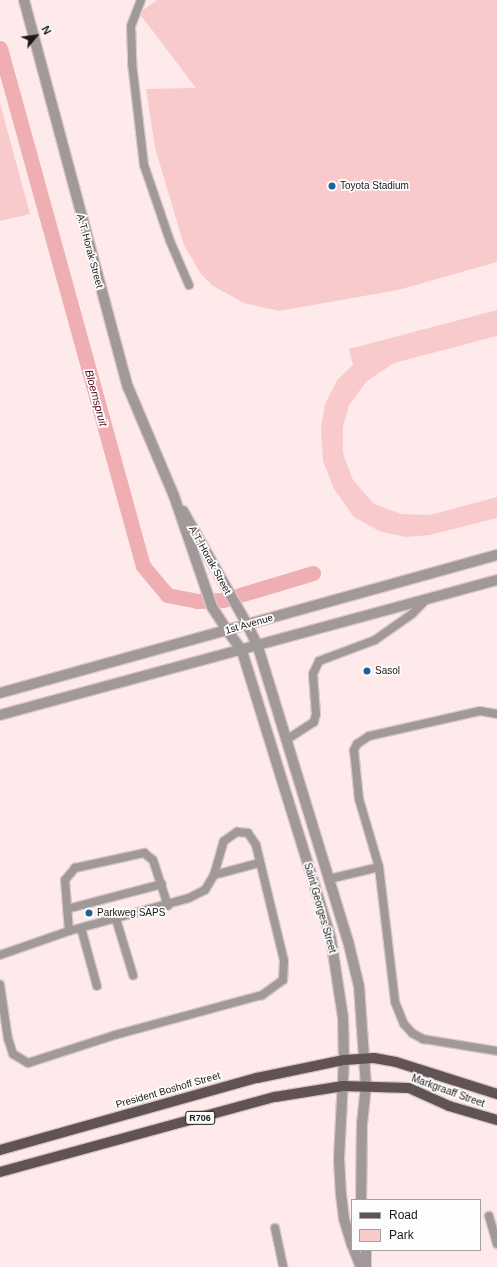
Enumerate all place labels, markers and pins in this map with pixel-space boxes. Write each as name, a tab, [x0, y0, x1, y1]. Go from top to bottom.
place label: Toyota Stadium	[340, 180, 409, 192]
marker: Toyota Stadium	[327, 181, 337, 191]
place label: Sasol	[375, 665, 400, 677]
marker: Sasol	[362, 666, 372, 676]
place label: Parkweg SAPS	[97, 907, 165, 919]
marker: Parkweg SAPS	[84, 908, 94, 918]

